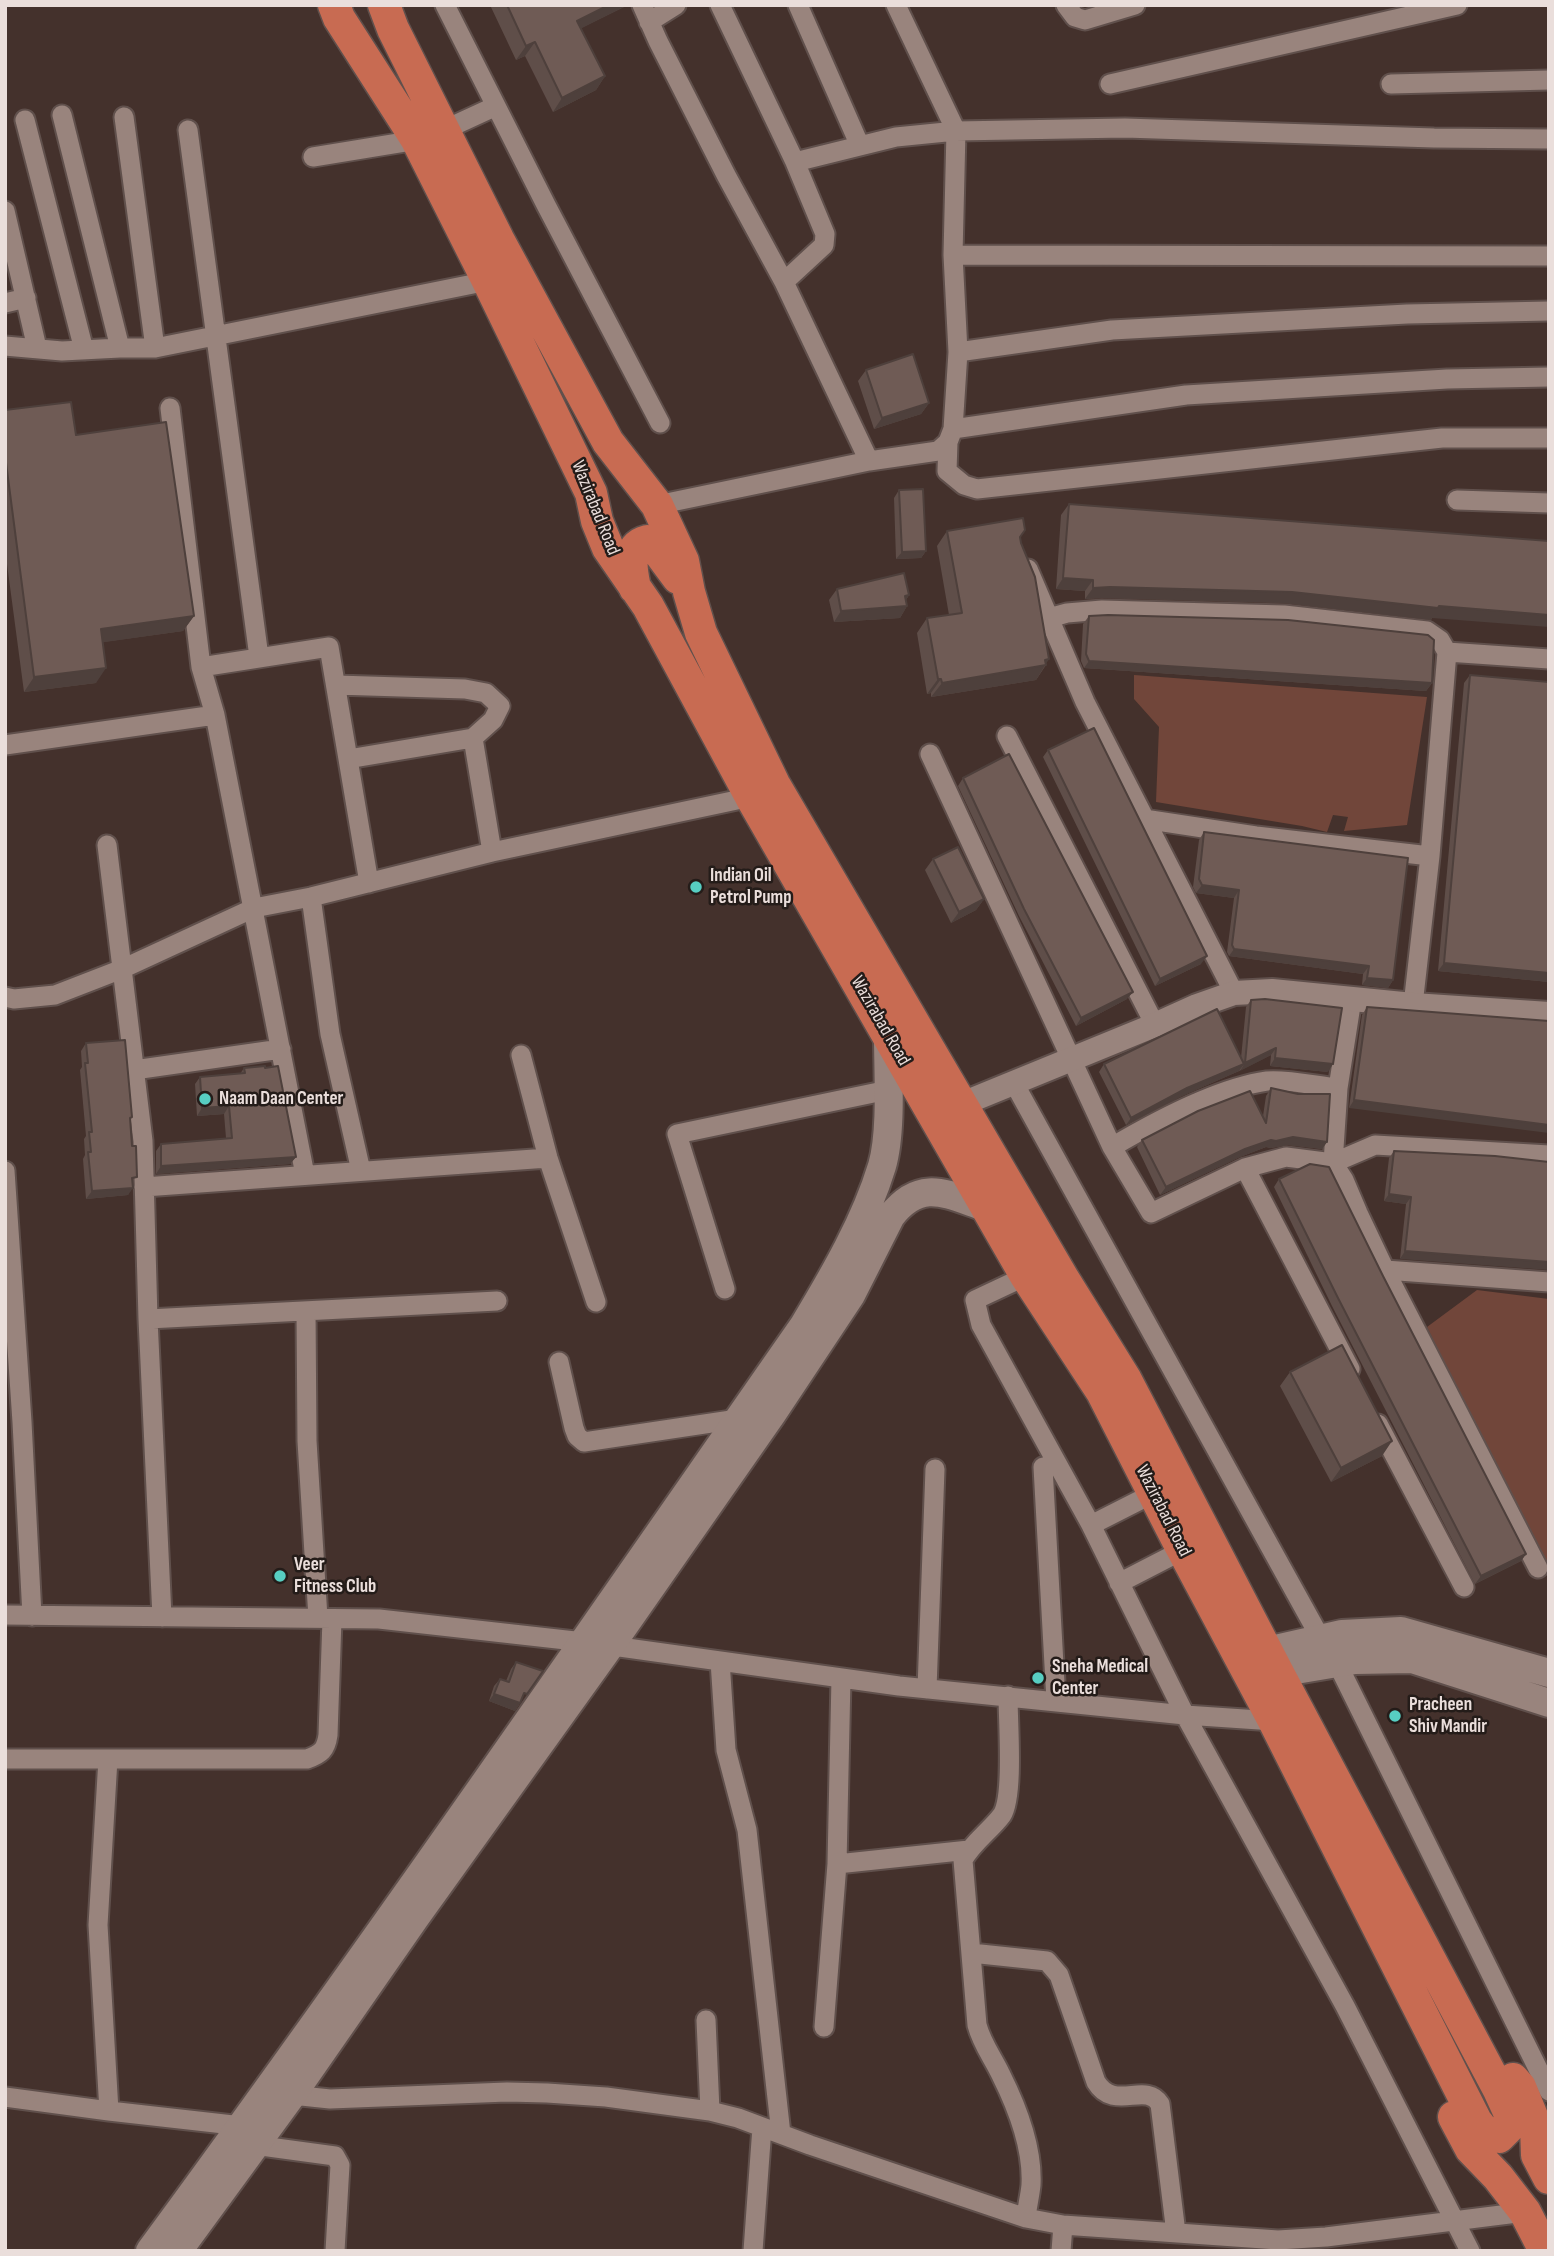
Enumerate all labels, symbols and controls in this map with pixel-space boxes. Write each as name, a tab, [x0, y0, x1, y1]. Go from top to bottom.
street label: Wazirabad Road	[566, 457, 624, 559]
place label: Indian Oil Petrol Pump	[710, 865, 791, 909]
marker: Indian Oil Petrol Pump	[688, 879, 704, 895]
street label: Wazirabad Road	[845, 972, 915, 1070]
place label: Naam Daan Center	[219, 1088, 343, 1110]
marker: Naam Daan Center	[197, 1091, 213, 1107]
street label: Wazirabad Road	[1130, 1461, 1196, 1561]
place label: Veer Fitness Club	[294, 1554, 376, 1598]
marker: Veer Fitness Club	[272, 1568, 288, 1584]
place label: Sneha Medical Center	[1052, 1656, 1148, 1700]
marker: Sneha Medical Center	[1030, 1670, 1046, 1686]
place label: Pracheen Shiv Mandir	[1409, 1694, 1487, 1738]
marker: Pracheen Shiv Mandir	[1387, 1708, 1403, 1724]

